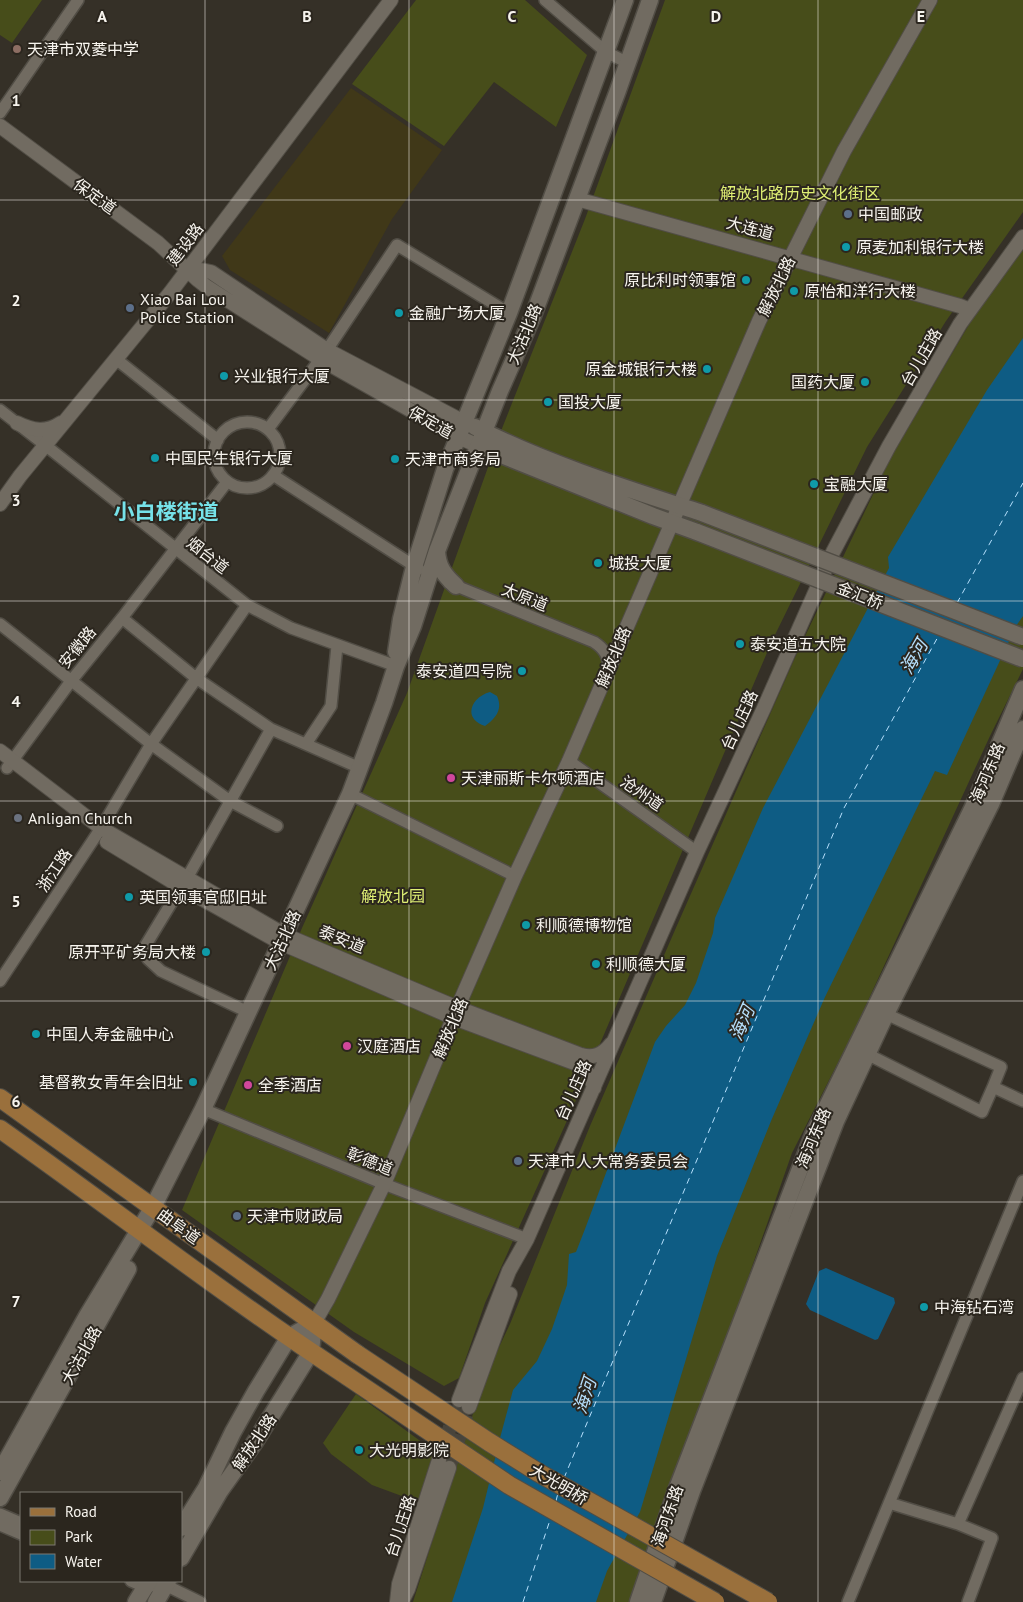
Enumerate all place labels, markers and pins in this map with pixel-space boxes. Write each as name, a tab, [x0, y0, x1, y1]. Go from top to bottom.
place label: 天津市双菱中学	[27, 39, 139, 59]
marker: 天津市双菱中学	[11, 43, 23, 55]
place label: 中国邮政	[858, 204, 922, 224]
marker: 中国邮政	[842, 208, 854, 220]
place label: 原麦加利银行大楼	[856, 237, 984, 257]
marker: 原麦加利银行大楼	[840, 241, 852, 253]
place label: 原比利时领事馆	[624, 270, 736, 290]
marker: 原比利时领事馆	[740, 274, 752, 286]
place label: 原怡和洋行大楼	[804, 281, 916, 301]
marker: 原怡和洋行大楼	[788, 285, 800, 297]
place label: Xiao Bai Lou Police Station	[140, 289, 234, 327]
marker: Xiao Bai Lou Police Station	[124, 302, 136, 314]
place label: 金融广场大厦	[409, 303, 505, 323]
marker: 金融广场大厦	[393, 307, 405, 319]
place label: 原金城银行大楼	[585, 359, 697, 379]
marker: 原金城银行大楼	[701, 363, 713, 375]
place label: 兴业银行大厦	[234, 366, 330, 386]
marker: 兴业银行大厦	[218, 370, 230, 382]
place label: 国药大厦	[791, 372, 855, 392]
marker: 国药大厦	[859, 376, 871, 388]
place label: 国投大厦	[558, 392, 622, 412]
marker: 国投大厦	[542, 396, 554, 408]
place label: 中国民生银行大厦	[165, 448, 293, 468]
place label: 天津市商务局	[405, 449, 501, 469]
marker: 中国民生银行大厦	[149, 452, 161, 464]
marker: 天津市商务局	[389, 453, 401, 465]
place label: 宝融大厦	[824, 474, 888, 494]
marker: 宝融大厦	[808, 478, 820, 490]
place label: 城投大厦	[608, 553, 672, 573]
marker: 城投大厦	[592, 557, 604, 569]
place label: 泰安道五大院	[750, 634, 846, 654]
marker: 泰安道五大院	[734, 638, 746, 650]
place label: 泰安道四号院	[416, 661, 512, 681]
marker: 泰安道四号院	[516, 665, 528, 677]
place label: 天津丽斯卡尔顿酒店	[461, 768, 605, 788]
marker: 天津丽斯卡尔顿酒店	[445, 772, 457, 784]
place label: Anligan Church	[28, 808, 133, 828]
marker: Anligan Church	[12, 812, 24, 824]
place label: 英国领事官邸旧址	[139, 887, 267, 907]
marker: 英国领事官邸旧址	[123, 891, 135, 903]
place label: 利顺德博物馆	[536, 915, 632, 935]
marker: 利顺德博物馆	[520, 919, 532, 931]
place label: 原开平矿务局大楼	[68, 942, 196, 962]
marker: 原开平矿务局大楼	[200, 946, 212, 958]
place label: 利顺德大厦	[606, 954, 686, 974]
marker: 利顺德大厦	[590, 958, 602, 970]
place label: 中国人寿金融中心	[46, 1024, 174, 1044]
marker: 中国人寿金融中心	[30, 1028, 42, 1040]
place label: 汉庭酒店	[357, 1036, 421, 1056]
marker: 汉庭酒店	[341, 1040, 353, 1052]
place label: 基督教女青年会旧址	[39, 1072, 183, 1092]
place label: 全季酒店	[258, 1075, 322, 1095]
marker: 基督教女青年会旧址	[187, 1076, 199, 1088]
marker: 全季酒店	[242, 1079, 254, 1091]
place label: 天津市人大常务委员会	[528, 1151, 688, 1171]
marker: 天津市人大常务委员会	[512, 1155, 524, 1167]
place label: 天津市财政局	[247, 1206, 343, 1226]
marker: 天津市财政局	[231, 1210, 243, 1222]
place label: 中海钻石湾	[934, 1297, 1014, 1317]
marker: 中海钻石湾	[918, 1301, 930, 1313]
place label: 大光明影院	[369, 1440, 449, 1460]
marker: 大光明影院	[353, 1444, 365, 1456]

